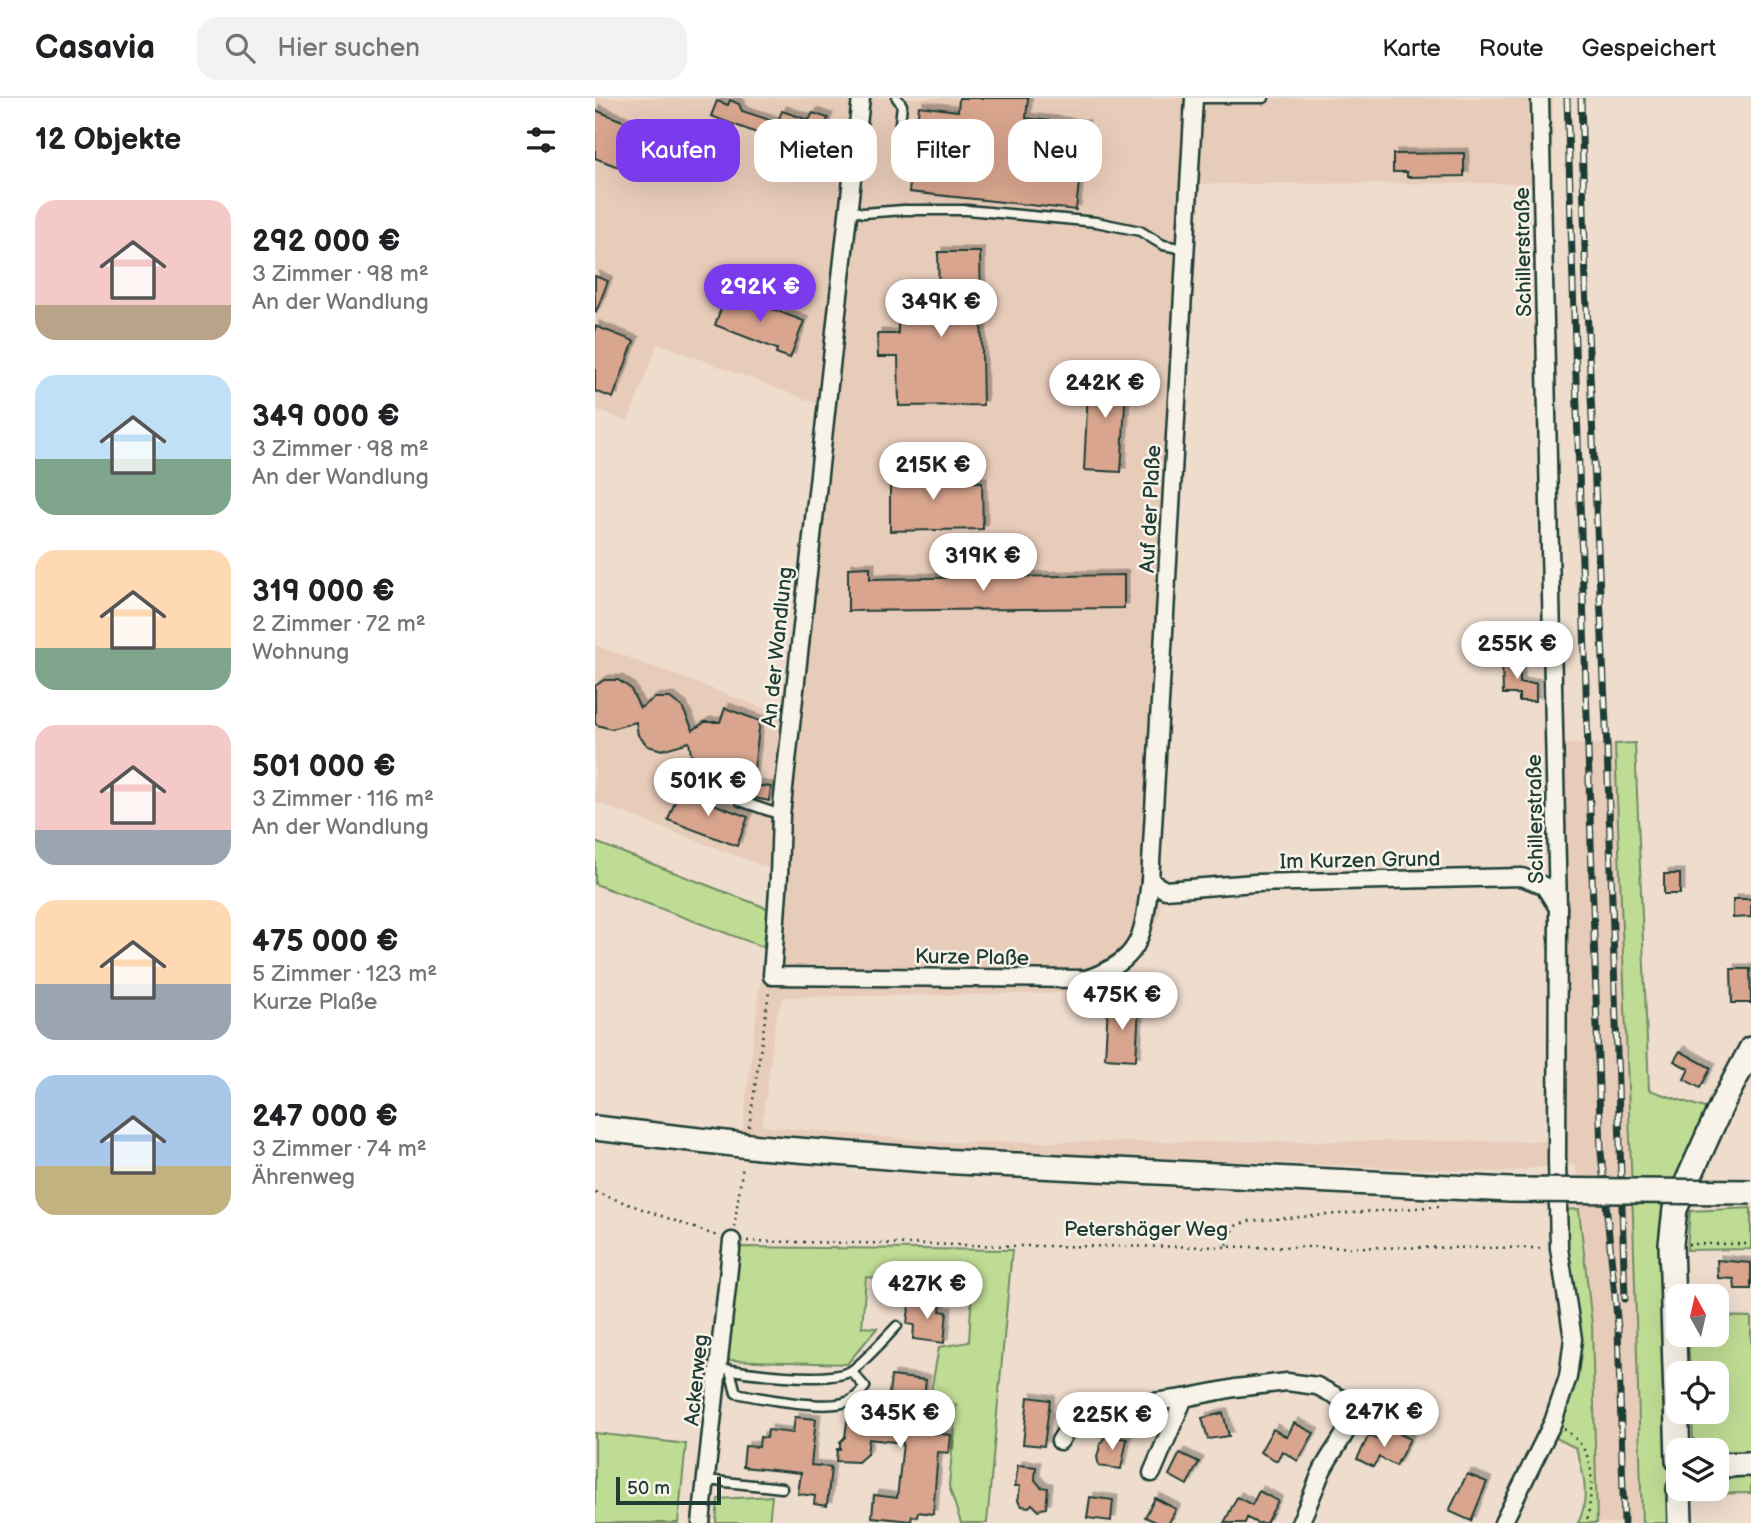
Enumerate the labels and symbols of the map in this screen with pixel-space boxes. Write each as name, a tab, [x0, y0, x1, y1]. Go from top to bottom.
street label: Schillerstraße	[1510, 187, 1537, 317]
pin: 292K €	[703, 264, 817, 324]
pin: 349K €	[884, 280, 998, 339]
pin: 242K €	[1048, 360, 1162, 420]
pin: 215K €	[876, 442, 990, 502]
street label: Auf der Plaße	[1135, 444, 1166, 574]
pin: 319K €	[926, 533, 1040, 593]
street label: An der Wandlung	[757, 566, 798, 729]
pin: 255K €	[1460, 622, 1574, 681]
street label: Schillerstraße	[1522, 754, 1549, 884]
pin: 501K €	[651, 758, 765, 818]
street label: Im Kurzen Grund	[1279, 847, 1441, 874]
street label: Kurze Plaße	[915, 944, 1029, 971]
pin: 475K €	[1065, 972, 1179, 1032]
street label: Petershäger Weg	[1064, 1217, 1228, 1242]
pin: 427K €	[870, 1262, 984, 1321]
north arrow	[1666, 1284, 1729, 1348]
street label: Ackerweg	[679, 1333, 714, 1427]
pin: 345K €	[843, 1390, 957, 1450]
pin: 247K €	[1327, 1390, 1441, 1449]
pin: 225K €	[1055, 1392, 1169, 1452]
scale bar	[616, 1474, 721, 1506]

